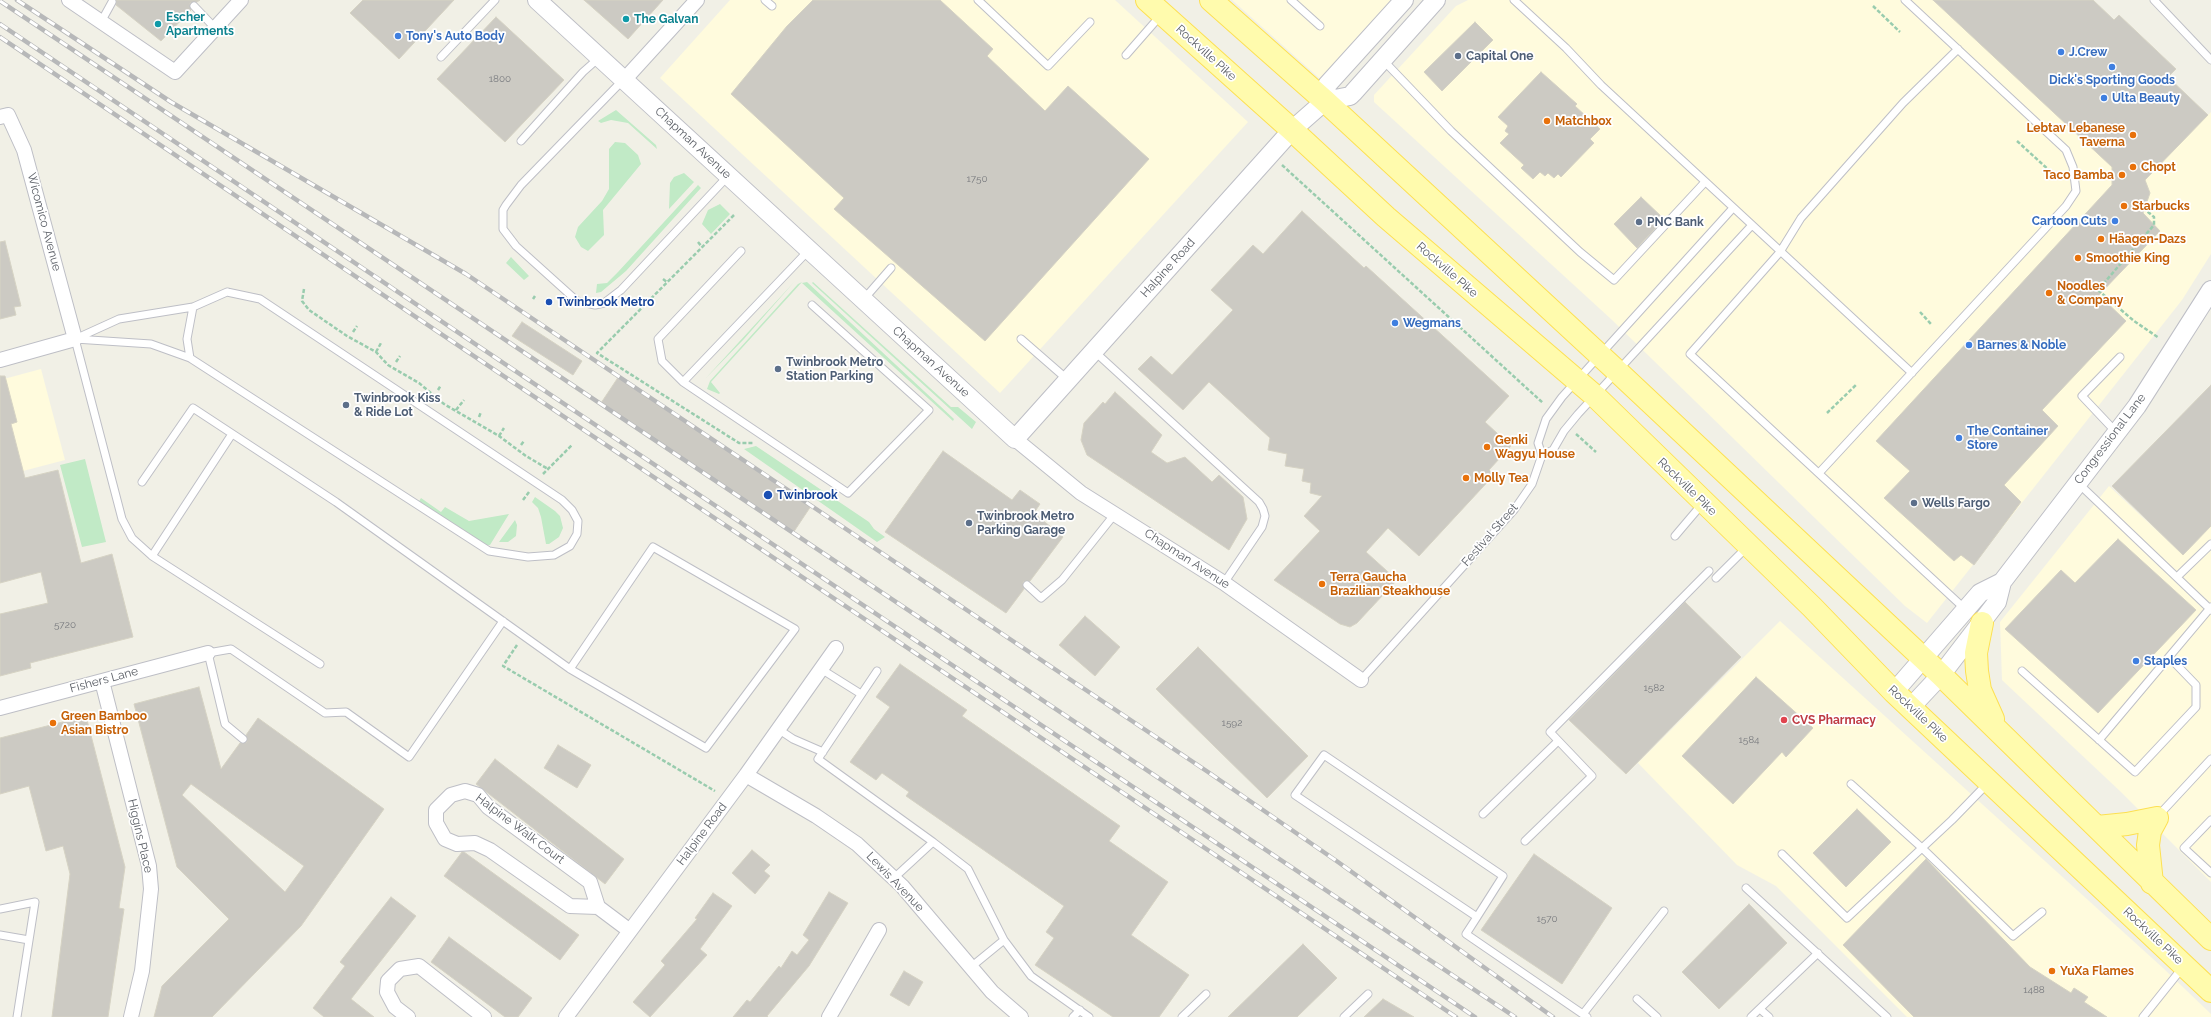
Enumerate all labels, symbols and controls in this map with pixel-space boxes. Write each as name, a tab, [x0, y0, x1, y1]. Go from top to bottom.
place label: Escher Apartments	[166, 10, 234, 38]
place label: The Galvan	[634, 12, 698, 26]
marker: The Galvan	[621, 14, 631, 24]
marker: Escher Apartments	[153, 19, 163, 29]
street label: Rockville Pike	[1173, 22, 1239, 84]
place label: Tony's Auto Body	[406, 29, 505, 43]
marker: Tony's Auto Body	[393, 31, 403, 41]
place label: J.Crew	[2069, 45, 2107, 59]
marker: J.Crew	[2056, 47, 2066, 57]
place label: Capital One	[1466, 49, 1533, 63]
marker: Capital One	[1453, 51, 1463, 61]
marker: Dick's Sporting Goods	[2107, 62, 2117, 72]
house number: 1800	[489, 73, 511, 85]
place label: Dick's Sporting Goods	[2049, 73, 2175, 87]
place label: Ulta Beauty	[2112, 91, 2180, 105]
marker: Ulta Beauty	[2099, 93, 2109, 103]
street label: Chapman Avenue	[652, 104, 734, 182]
place label: Matchbox	[1555, 114, 1612, 128]
marker: Matchbox	[1542, 116, 1552, 126]
place label: Lebtav Lebanese Taverna	[2026, 121, 2125, 149]
marker: Lebtav Lebanese Taverna	[2128, 130, 2138, 140]
place label: Chopt	[2141, 160, 2176, 174]
marker: Chopt	[2128, 162, 2138, 172]
place label: Taco Bamba	[2043, 168, 2114, 182]
marker: Taco Bamba	[2117, 170, 2127, 180]
street label: Wicomico Avenue	[24, 171, 64, 273]
house number: 1750	[967, 173, 987, 185]
place label: Starbucks	[2132, 199, 2190, 213]
marker: Starbucks	[2119, 201, 2129, 211]
place label: Cartoon Cuts	[2032, 214, 2107, 228]
place label: PNC Bank	[1647, 215, 1704, 229]
marker: Cartoon Cuts	[2110, 216, 2120, 226]
marker: PNC Bank	[1634, 217, 1644, 227]
place label: Häagen-Dazs	[2109, 232, 2186, 246]
marker: Häagen-Dazs	[2096, 234, 2106, 244]
street label: Halpine Road	[1138, 235, 1198, 301]
street label: Rockville Pike	[1413, 239, 1481, 301]
place label: Smoothie King	[2086, 251, 2170, 265]
marker: Smoothie King	[2073, 253, 2083, 263]
place label: Noodles & Company	[2057, 279, 2123, 307]
marker: Noodles & Company	[2044, 288, 2054, 298]
place label: Twinbrook Metro	[557, 295, 654, 309]
marker: Twinbrook Metro	[544, 297, 554, 307]
place label: Wegmans	[1403, 316, 1461, 330]
marker: Wegmans	[1390, 318, 1400, 328]
street label: Chapman Avenue	[889, 324, 973, 400]
place label: Barnes & Noble	[1977, 338, 2066, 352]
marker: Barnes & Noble	[1964, 340, 1974, 350]
place label: Twinbrook Metro Station Parking	[786, 355, 883, 383]
marker: Twinbrook Metro Station Parking	[773, 364, 783, 374]
place label: Twinbrook Kiss & Ride Lot	[354, 391, 440, 419]
street label: Congressional Lane	[2071, 391, 2149, 487]
marker: Twinbrook Kiss & Ride Lot	[341, 400, 351, 410]
place label: The Container Store	[1967, 424, 2048, 452]
place label: Genki Wagyu House	[1495, 433, 1575, 461]
marker: The Container Store	[1954, 433, 1964, 443]
marker: Genki Wagyu House	[1482, 442, 1492, 452]
street label: Rockville Pike	[1654, 455, 1720, 519]
place label: Molly Tea	[1474, 471, 1529, 485]
marker: Molly Tea	[1461, 473, 1471, 483]
place label: Twinbrook	[777, 488, 838, 502]
marker: Twinbrook	[762, 489, 774, 501]
place label: Wells Fargo	[1922, 496, 1990, 510]
marker: Wells Fargo	[1909, 498, 1919, 508]
street label: Festival Street	[1459, 501, 1521, 569]
place label: Twinbrook Metro Parking Garage	[977, 509, 1074, 537]
marker: Twinbrook Metro Parking Garage	[964, 518, 974, 528]
street label: Chapman Avenue	[1142, 526, 1232, 592]
place label: Terra Gaucha Brazilian Steakhouse	[1330, 570, 1450, 598]
marker: Terra Gaucha Brazilian Steakhouse	[1317, 579, 1327, 589]
house number: 5720	[54, 619, 76, 631]
place label: Staples	[2144, 654, 2187, 668]
marker: Staples	[2131, 656, 2141, 666]
street label: Fishers Lane	[68, 664, 140, 696]
house number: 1582	[1644, 682, 1664, 694]
street label: Rockville Pike	[1885, 683, 1951, 745]
place label: Green Bamboo Asian Bistro	[61, 709, 147, 737]
place label: CVS Pharmacy	[1792, 713, 1876, 727]
marker: CVS Pharmacy	[1779, 715, 1789, 725]
house number: 1592	[1222, 717, 1242, 729]
marker: Green Bamboo Asian Bistro	[48, 718, 58, 728]
house number: 1584	[1738, 734, 1760, 746]
street label: Halpine Walk Court	[473, 791, 567, 867]
street label: Higgins Place	[124, 798, 156, 874]
street label: Halpine Road	[674, 800, 730, 868]
street label: Lewis Avenue	[863, 849, 927, 915]
street label: Rockville Pike	[2120, 905, 2186, 967]
house number: 1570	[1536, 913, 1558, 925]
place label: YuXa Flames	[2060, 964, 2134, 978]
marker: YuXa Flames	[2047, 966, 2057, 976]
house number: 1488	[2023, 984, 2045, 996]

